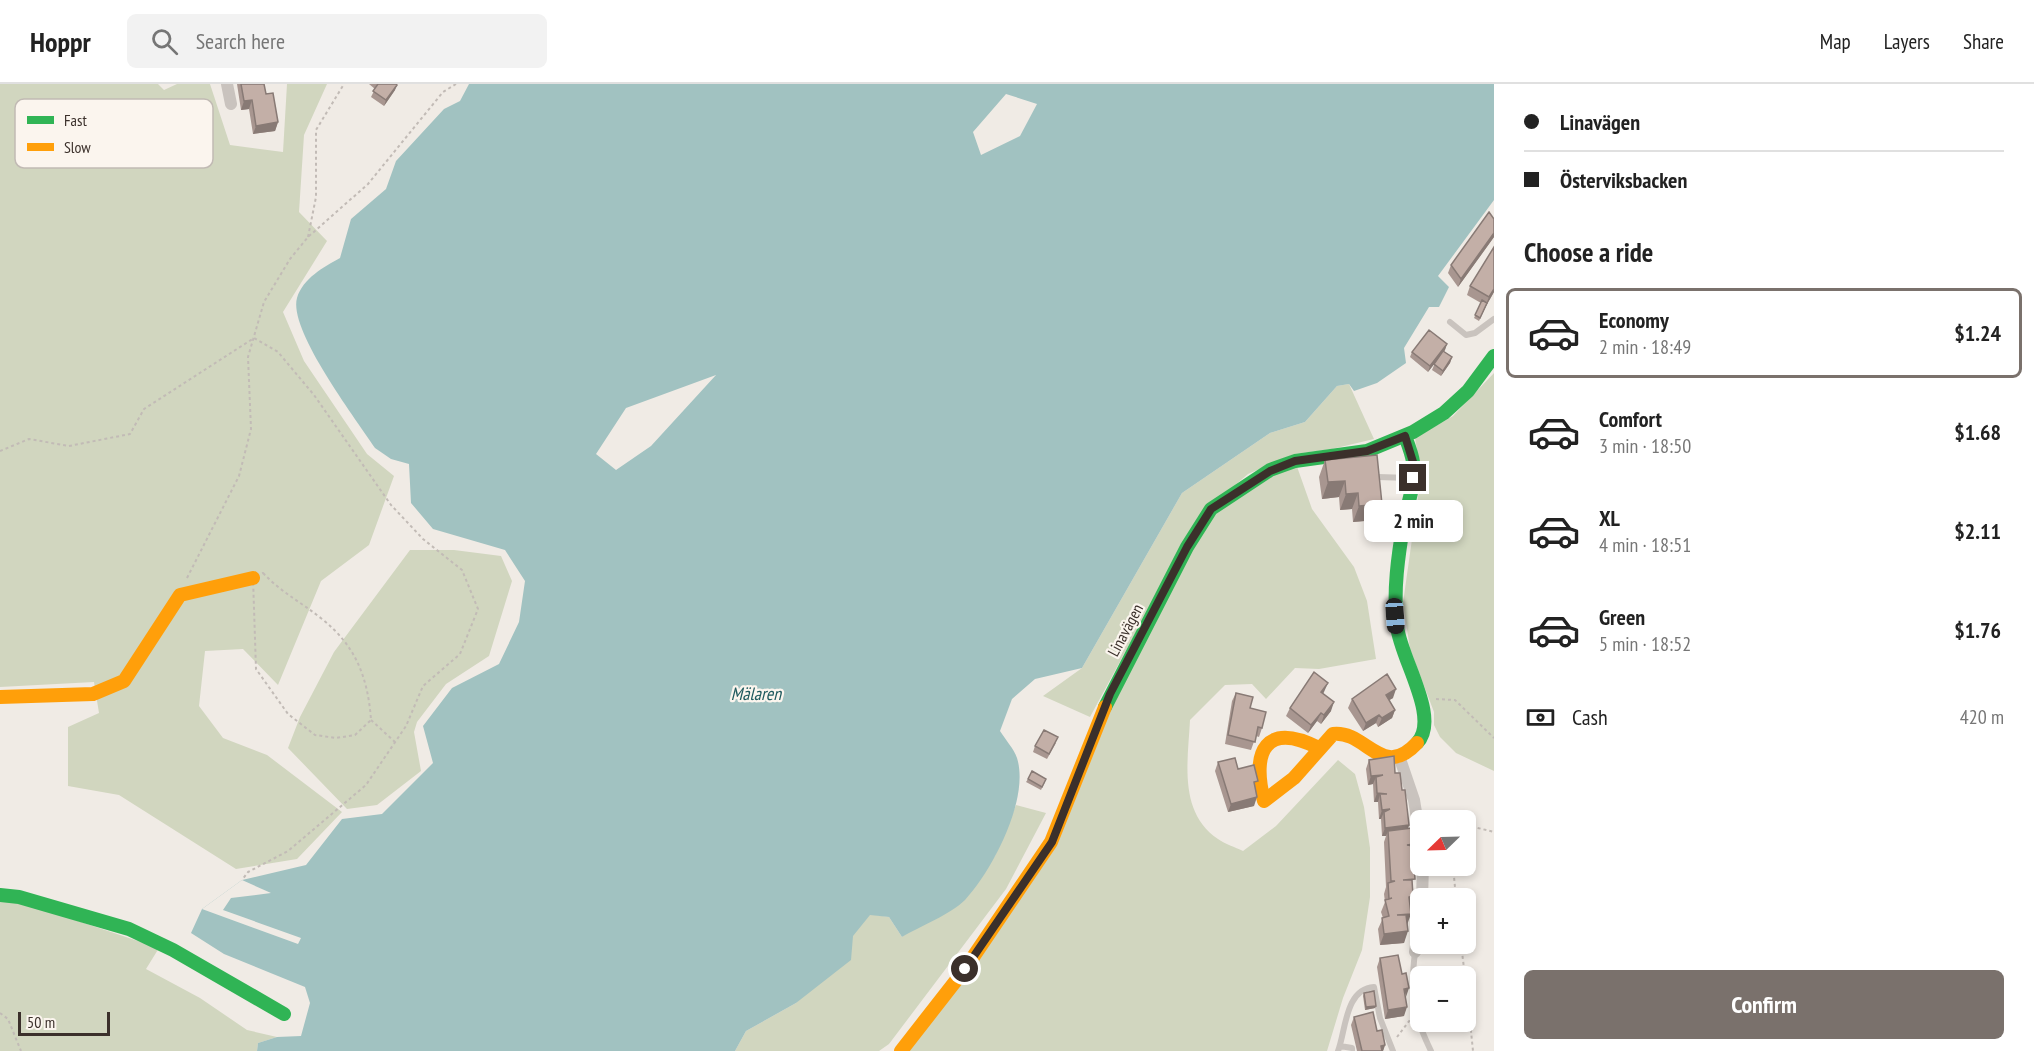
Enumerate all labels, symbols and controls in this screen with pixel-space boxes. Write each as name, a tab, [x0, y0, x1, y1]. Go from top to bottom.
search box	[127, 14, 547, 68]
text: Hoppr	[30, 23, 91, 60]
icon: search	[148, 25, 181, 58]
text: Search here	[196, 27, 285, 55]
text: Map	[1820, 28, 1851, 55]
text: Layers	[1884, 28, 1930, 55]
text: Share	[1963, 28, 2004, 55]
legend	[15, 99, 213, 168]
text: Linavägen	[1560, 108, 1640, 136]
text: Fast	[64, 110, 87, 130]
text: Slow	[64, 137, 91, 157]
text: Österviksbacken	[1560, 166, 1687, 194]
text: Choose a ride	[1524, 235, 1653, 269]
icon: car	[1527, 306, 1581, 360]
text: Economy	[1599, 306, 1669, 334]
text: $1.24	[1954, 319, 2001, 347]
text: 2 min · 18:49	[1599, 334, 1691, 360]
icon: car	[1527, 405, 1581, 459]
text: Comfort	[1599, 405, 1662, 433]
text: $1.68	[1954, 418, 2001, 446]
text: 3 min · 18:50	[1599, 433, 1691, 459]
route end	[1399, 464, 1426, 491]
callout: 2 min	[1364, 499, 1462, 541]
icon: car	[1527, 504, 1581, 558]
text: XL	[1599, 504, 1620, 532]
text: 2 min	[1393, 508, 1434, 534]
text: $2.11	[1954, 517, 2001, 545]
text: 4 min · 18:51	[1599, 532, 1691, 558]
car	[1385, 597, 1405, 635]
street label: Linavägen	[1103, 600, 1147, 660]
icon: car	[1527, 603, 1581, 657]
text: Green	[1599, 603, 1645, 631]
text: $1.76	[1954, 616, 2001, 644]
text: 5 min · 18:52	[1599, 631, 1691, 657]
water label: Mälaren	[731, 682, 782, 705]
icon: cash	[1524, 701, 1557, 734]
text: Cash	[1572, 703, 1608, 731]
text: 420 m	[1960, 704, 2004, 730]
north arrow	[1410, 810, 1476, 876]
map controls	[1410, 810, 1476, 1032]
button: +	[1410, 888, 1476, 954]
route start	[951, 955, 978, 982]
button: −	[1410, 966, 1476, 1032]
button: Confirm	[1524, 970, 2004, 1039]
scale bar	[18, 1009, 110, 1036]
text: 50 m	[27, 1012, 55, 1032]

